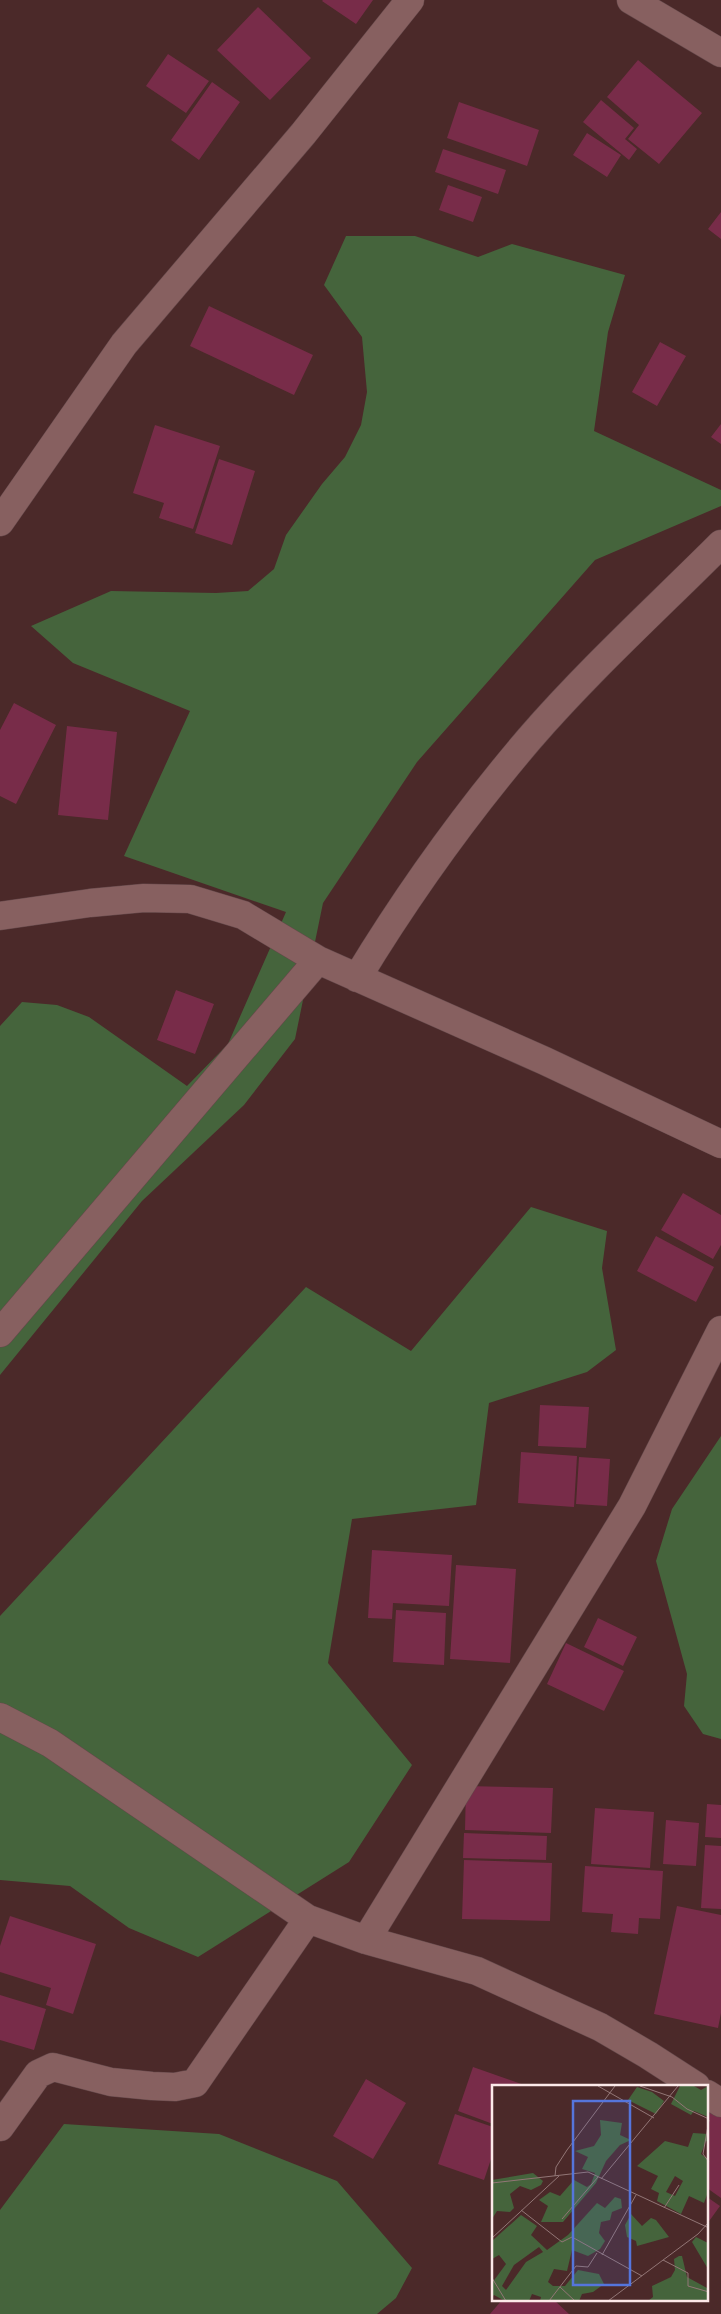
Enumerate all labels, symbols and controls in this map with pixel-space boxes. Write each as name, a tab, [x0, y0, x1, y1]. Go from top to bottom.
inset map	[492, 2085, 708, 2302]

